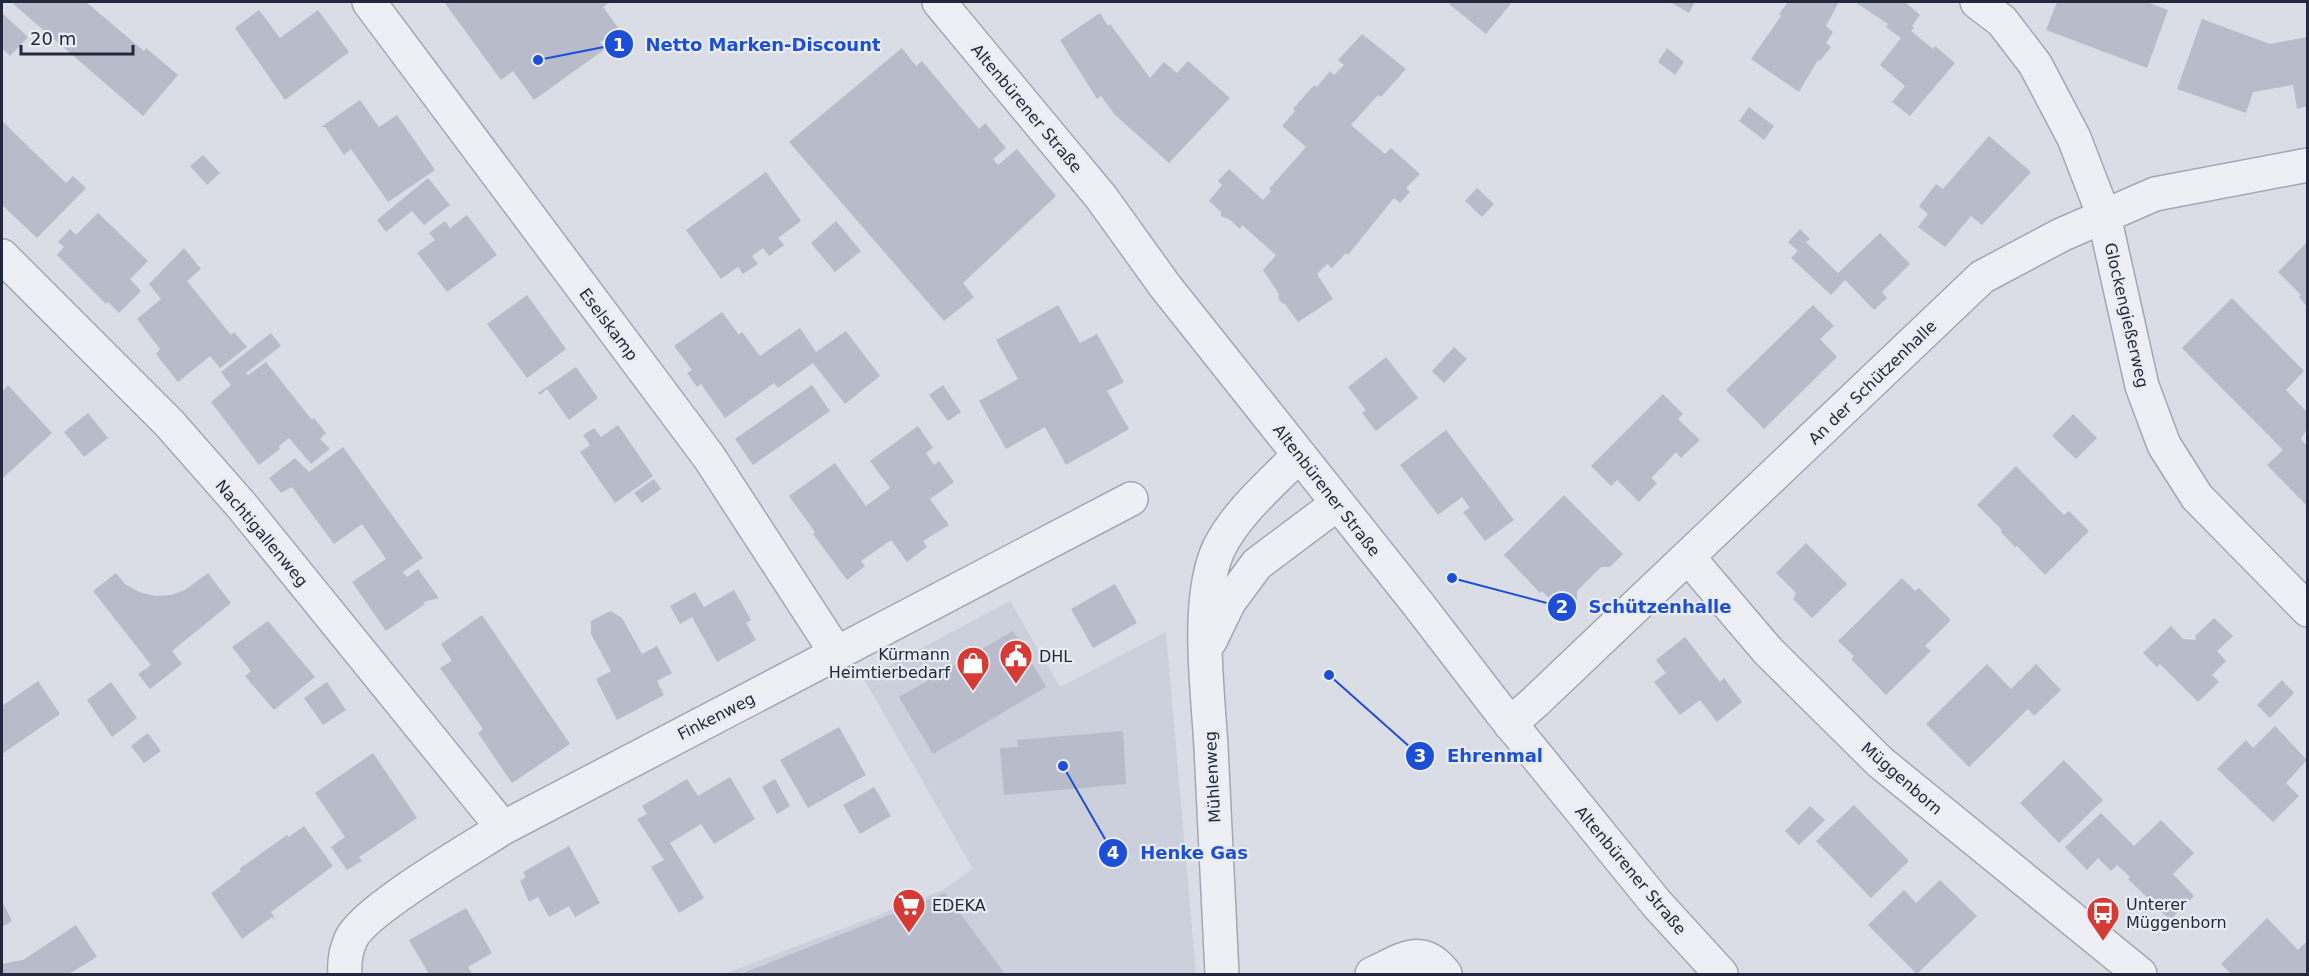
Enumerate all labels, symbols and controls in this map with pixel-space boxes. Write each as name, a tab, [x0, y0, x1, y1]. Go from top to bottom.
scale bar	[21, 18, 134, 56]
callout: Netto Marken-Discount	[604, 26, 893, 62]
text: 20 m	[30, 28, 76, 49]
text: 1	[613, 34, 625, 55]
text: Netto Marken-Discount	[645, 34, 881, 55]
street label: Altenbürener Straße	[967, 40, 1086, 177]
street label: Glockengießerweg	[2101, 241, 2152, 389]
street label: Eselskamp	[575, 284, 642, 364]
street label: An der Schützenhalle	[1804, 316, 1940, 448]
street label: Altenbürener Straße	[1269, 420, 1384, 560]
street label: Nachtigallenweg	[211, 476, 312, 591]
callout: Schützenhalle	[1547, 589, 1744, 625]
text: 2	[1556, 596, 1568, 617]
text: Schützenhalle	[1589, 596, 1731, 617]
public building icon: DHL	[998, 638, 1034, 685]
place label: Kürmann Heimtierbedarf	[829, 645, 950, 682]
shop icon: Kürmann Heimtierbedarf	[955, 645, 991, 692]
place label: DHL	[1039, 647, 1072, 666]
street label: Finkenweg	[674, 689, 758, 744]
street label: Mühlenweg	[1201, 731, 1224, 823]
callout: Ehrenmal	[1405, 738, 1555, 774]
street label: Müggenborn	[1857, 738, 1946, 819]
text: 3	[1414, 745, 1426, 766]
text: Ehrenmal	[1447, 745, 1543, 766]
street label: Altenbürener Straße	[1571, 802, 1690, 939]
callout: Henke Gas	[1098, 835, 1260, 871]
text: 4	[1107, 842, 1119, 863]
text: Henke Gas	[1140, 842, 1248, 863]
supermarket icon: EDEKA	[891, 887, 927, 934]
bus stop icon: Unterer Müggenborn	[2085, 895, 2121, 942]
place label: Unterer Müggenborn	[2126, 895, 2227, 932]
place label: EDEKA	[932, 896, 986, 915]

